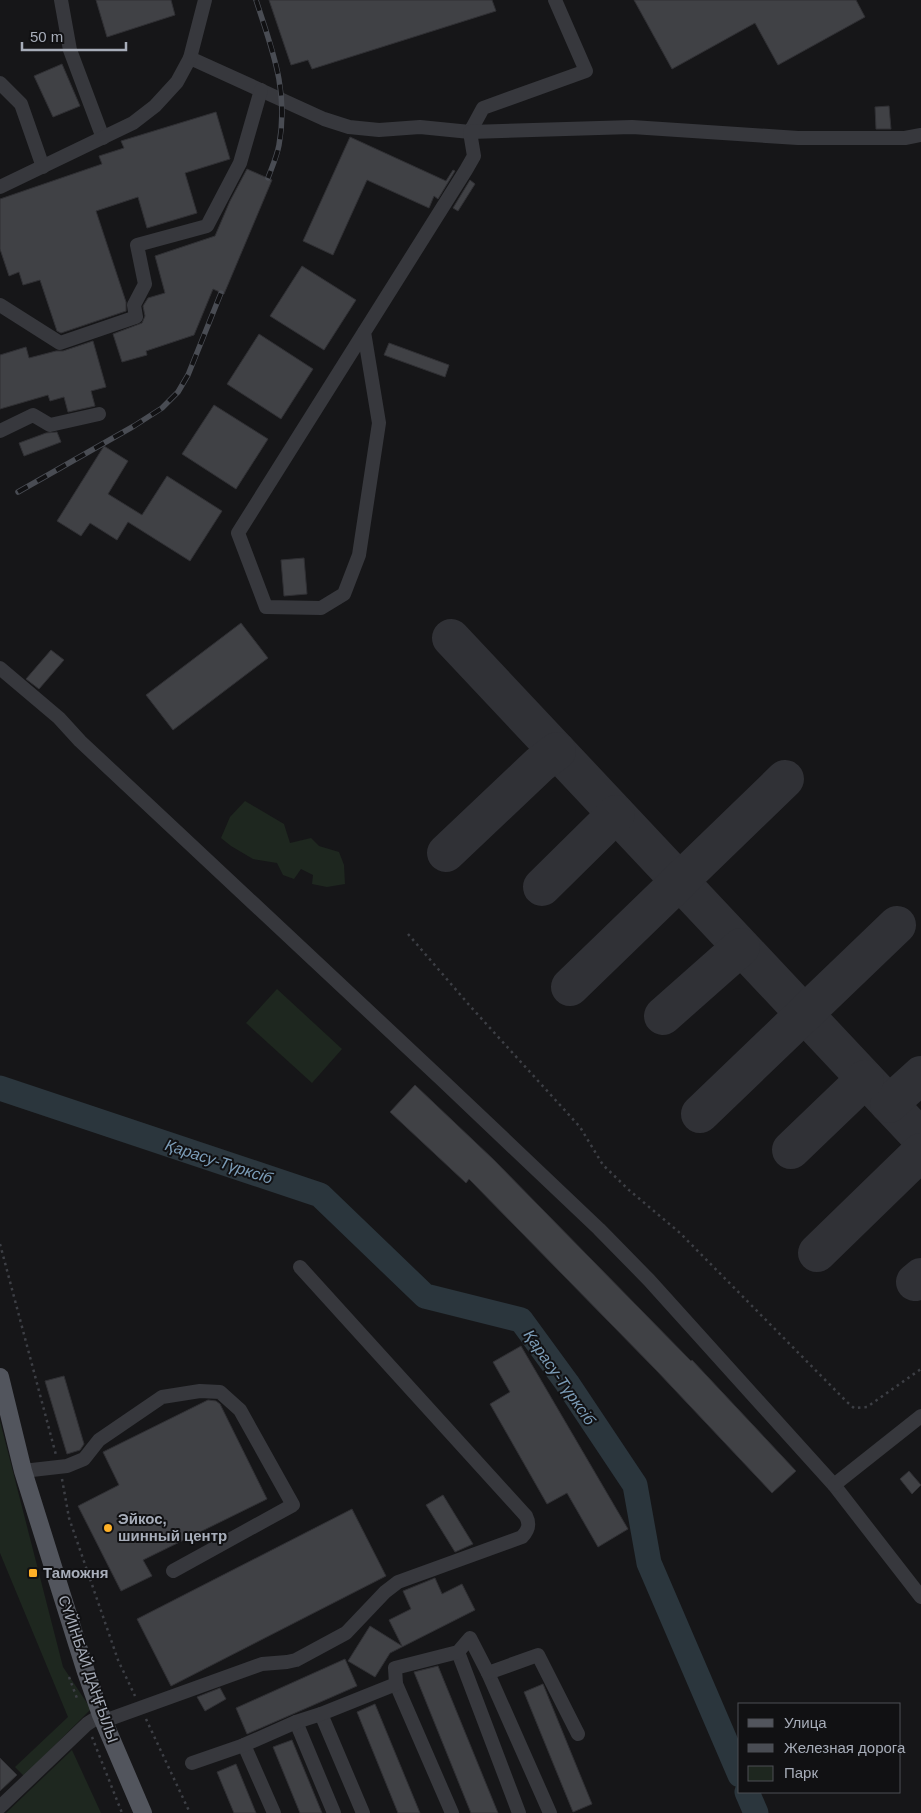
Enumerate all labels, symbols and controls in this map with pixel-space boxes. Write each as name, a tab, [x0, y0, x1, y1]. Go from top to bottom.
scale bar	[22, 20, 126, 52]
text: 50 m	[30, 28, 63, 45]
water label: Қарасу-Түрксіб	[163, 1136, 276, 1187]
water label: Қарасу-Түрксіб	[521, 1327, 599, 1429]
place label: Эйкос, шинный центр	[118, 1510, 227, 1544]
marker: Эйкос, шинный центр	[102, 1522, 114, 1534]
place label: Таможня	[43, 1564, 108, 1581]
marker: Таможня	[27, 1567, 39, 1579]
street label: СҮЙІНБАЙ ДАҢҒЫЛЫ	[55, 1593, 122, 1745]
legend	[738, 1703, 901, 1793]
text: Улица	[784, 1714, 827, 1731]
text: Железная дорога	[784, 1739, 906, 1756]
text: Парк	[784, 1764, 818, 1781]

